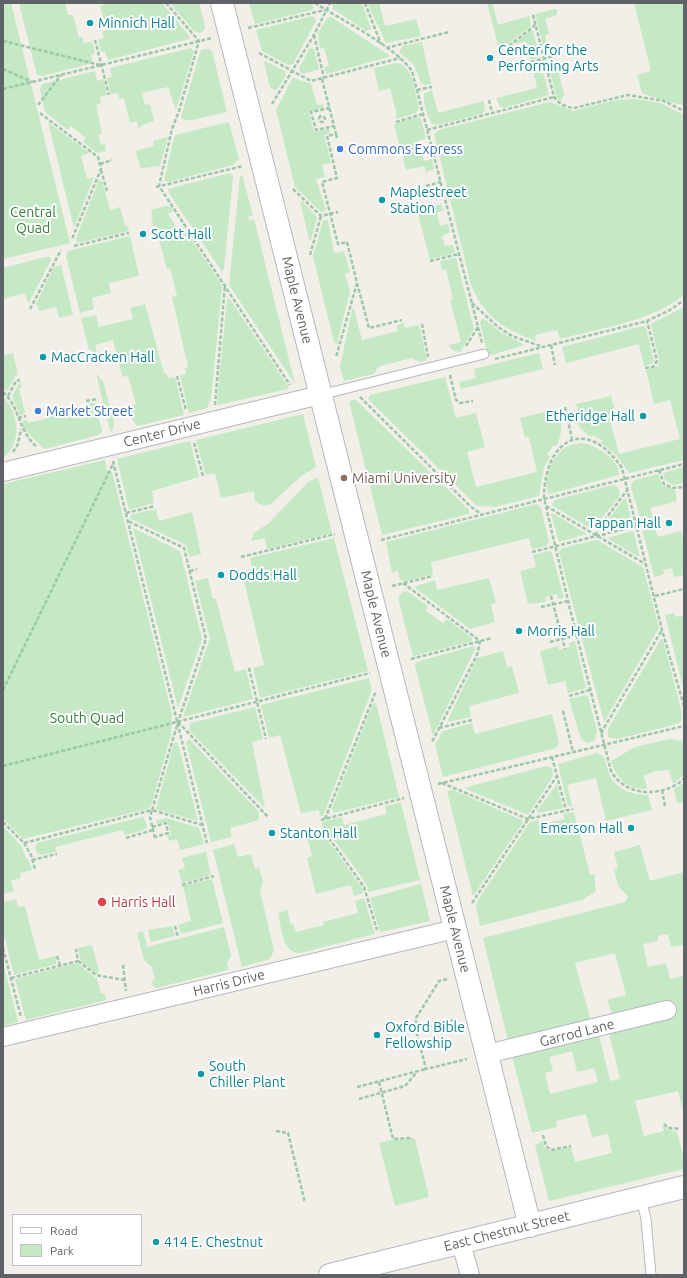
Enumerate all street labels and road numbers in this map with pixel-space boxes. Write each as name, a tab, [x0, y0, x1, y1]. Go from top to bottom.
street label: Maple Avenue	[278, 255, 316, 345]
street label: Center Drive	[122, 415, 202, 451]
street label: Maple Avenue	[357, 569, 395, 659]
street label: Maple Avenue	[436, 884, 474, 974]
street label: Harris Drive	[191, 966, 267, 1000]
street label: Garrod Lane	[538, 1016, 616, 1050]
street label: East Chestnut Street	[442, 1207, 572, 1255]

